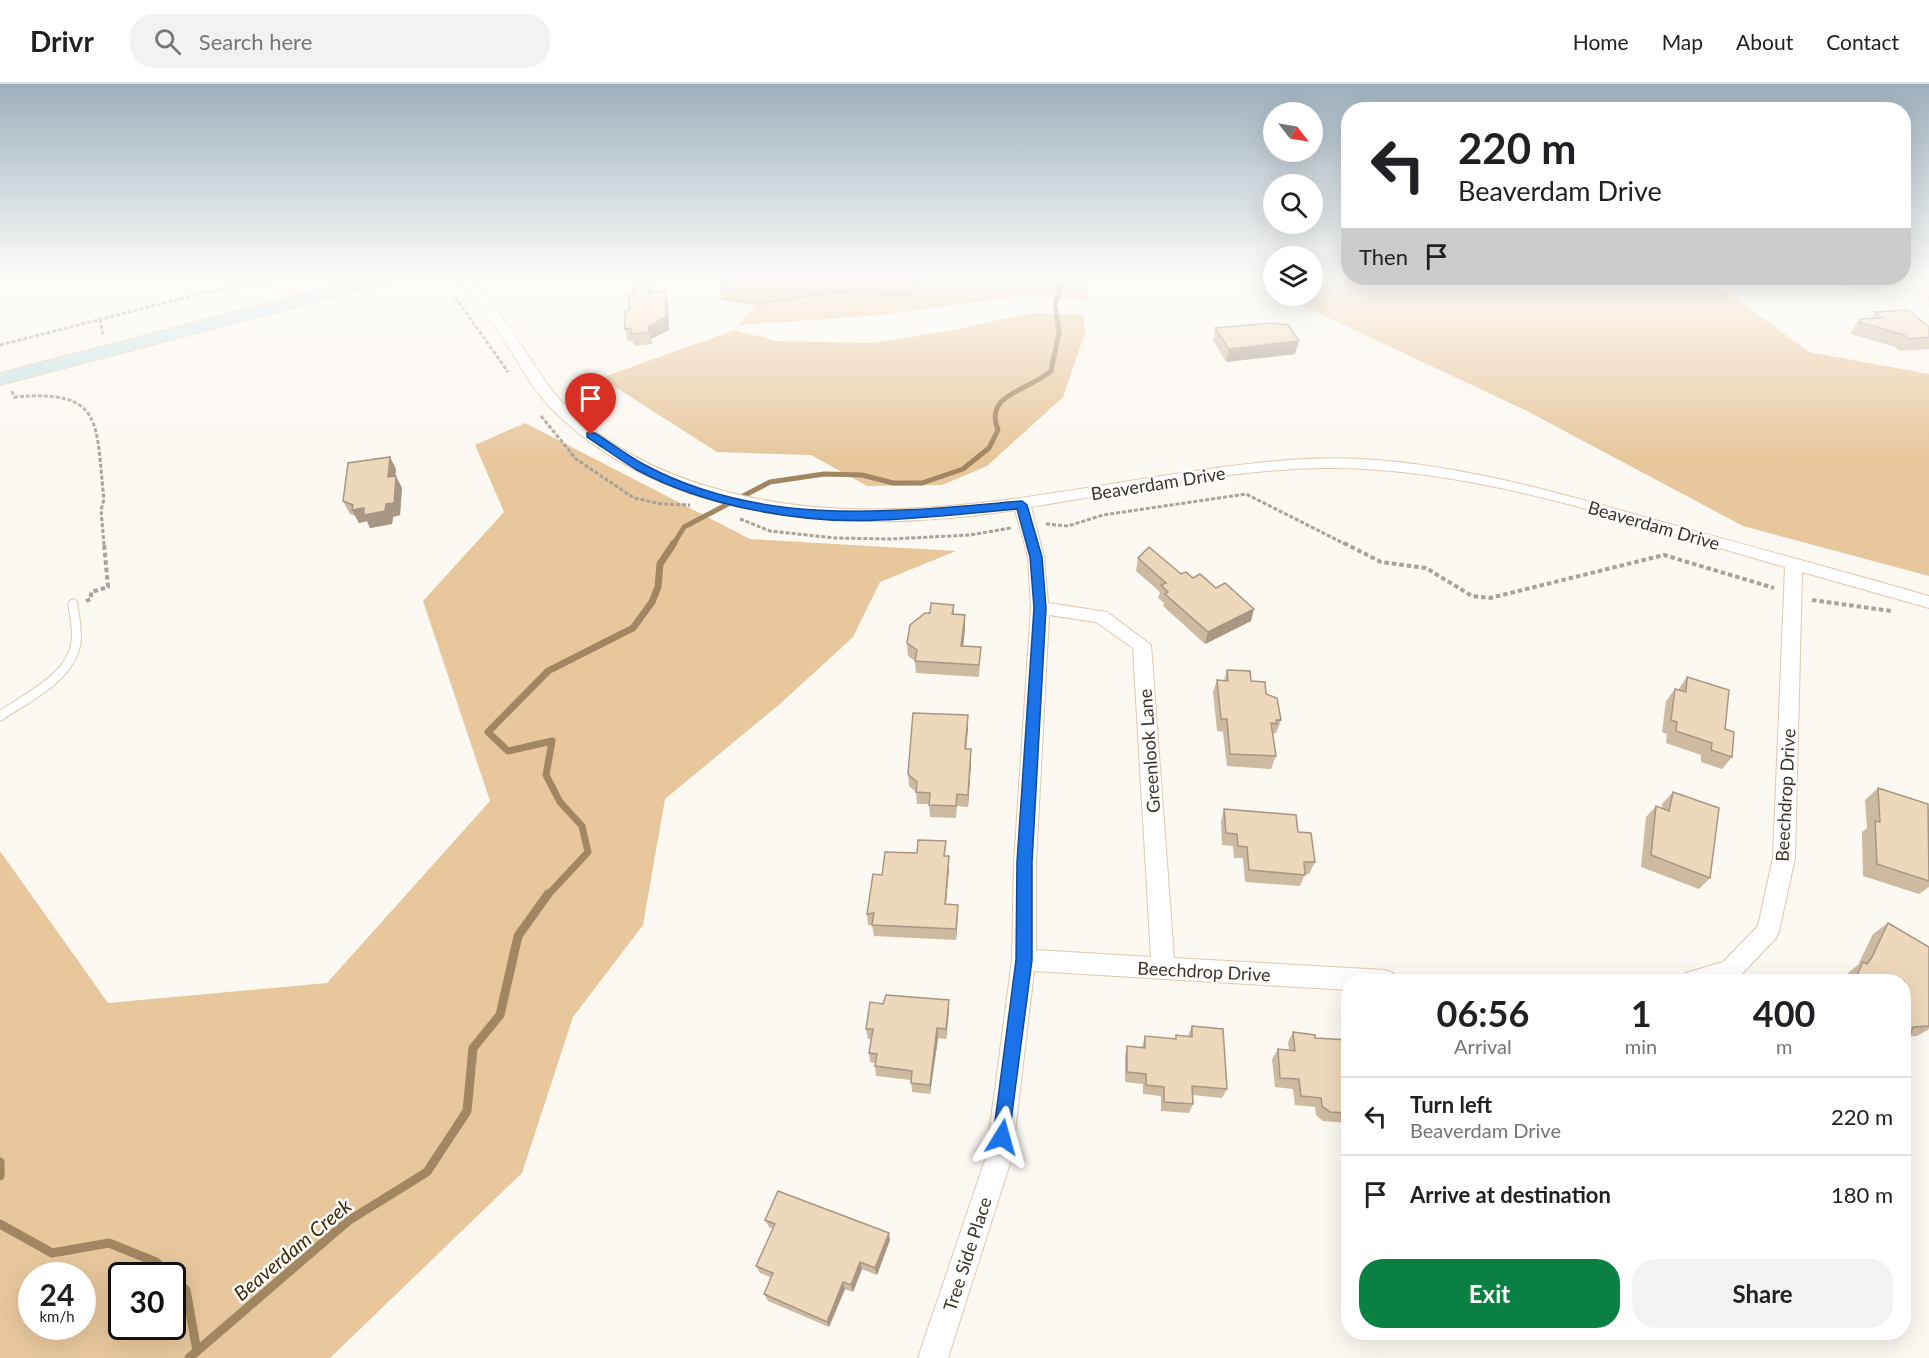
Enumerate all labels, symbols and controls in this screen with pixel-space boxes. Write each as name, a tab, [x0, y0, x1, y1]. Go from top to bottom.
search box	[130, 14, 550, 68]
text: Drivr	[30, 24, 94, 58]
icon: search	[151, 25, 184, 58]
text: Search here	[199, 28, 312, 55]
text: Home	[1573, 29, 1629, 54]
text: Map	[1662, 29, 1703, 54]
text: About	[1736, 29, 1793, 54]
text: Contact	[1826, 29, 1899, 54]
north arrow	[1263, 102, 1323, 162]
map controls	[1263, 102, 1323, 306]
text: 220 m	[1458, 123, 1576, 173]
icon: left	[1359, 126, 1437, 204]
button: search	[1263, 174, 1323, 234]
text: Beaverdam Drive	[1458, 174, 1662, 207]
icon: arrive	[1420, 240, 1453, 273]
text: Then	[1359, 243, 1408, 270]
button: layers	[1263, 246, 1323, 306]
pin	[565, 373, 616, 435]
icon: arrive	[574, 382, 607, 415]
street label: Beaverdam Drive	[1089, 462, 1227, 504]
street label: Beaverdam Drive	[1586, 496, 1722, 554]
street label: Greenlook Lane	[1134, 688, 1164, 814]
street label: Beechdrop Drive	[1771, 728, 1799, 862]
street label: Beechdrop Drive	[1137, 957, 1271, 985]
text: 06:56	[1437, 991, 1529, 1035]
text: 1	[1631, 991, 1652, 1035]
text: 400	[1753, 991, 1815, 1035]
text: Arrival	[1454, 1034, 1512, 1058]
text: min	[1625, 1034, 1657, 1058]
text: m	[1776, 1034, 1792, 1058]
text: Turn left	[1410, 1091, 1492, 1118]
icon: left	[1359, 1100, 1392, 1133]
text: 220 m	[1831, 1103, 1893, 1130]
position arrow	[970, 1105, 1034, 1169]
text: Beaverdam Drive	[1410, 1118, 1561, 1142]
icon: arrive	[1359, 1178, 1392, 1211]
text: Arrive at destination	[1410, 1181, 1611, 1208]
text: 180 m	[1831, 1181, 1893, 1208]
water label: Beaverdam Creek	[228, 1193, 356, 1305]
street label: Tree Side Place	[938, 1194, 996, 1314]
button: Exit	[1359, 1259, 1620, 1328]
button: Share	[1632, 1259, 1893, 1328]
speed limit sign: 30	[108, 1262, 186, 1340]
text: 24	[40, 1276, 74, 1312]
text: km/h	[39, 1307, 75, 1325]

